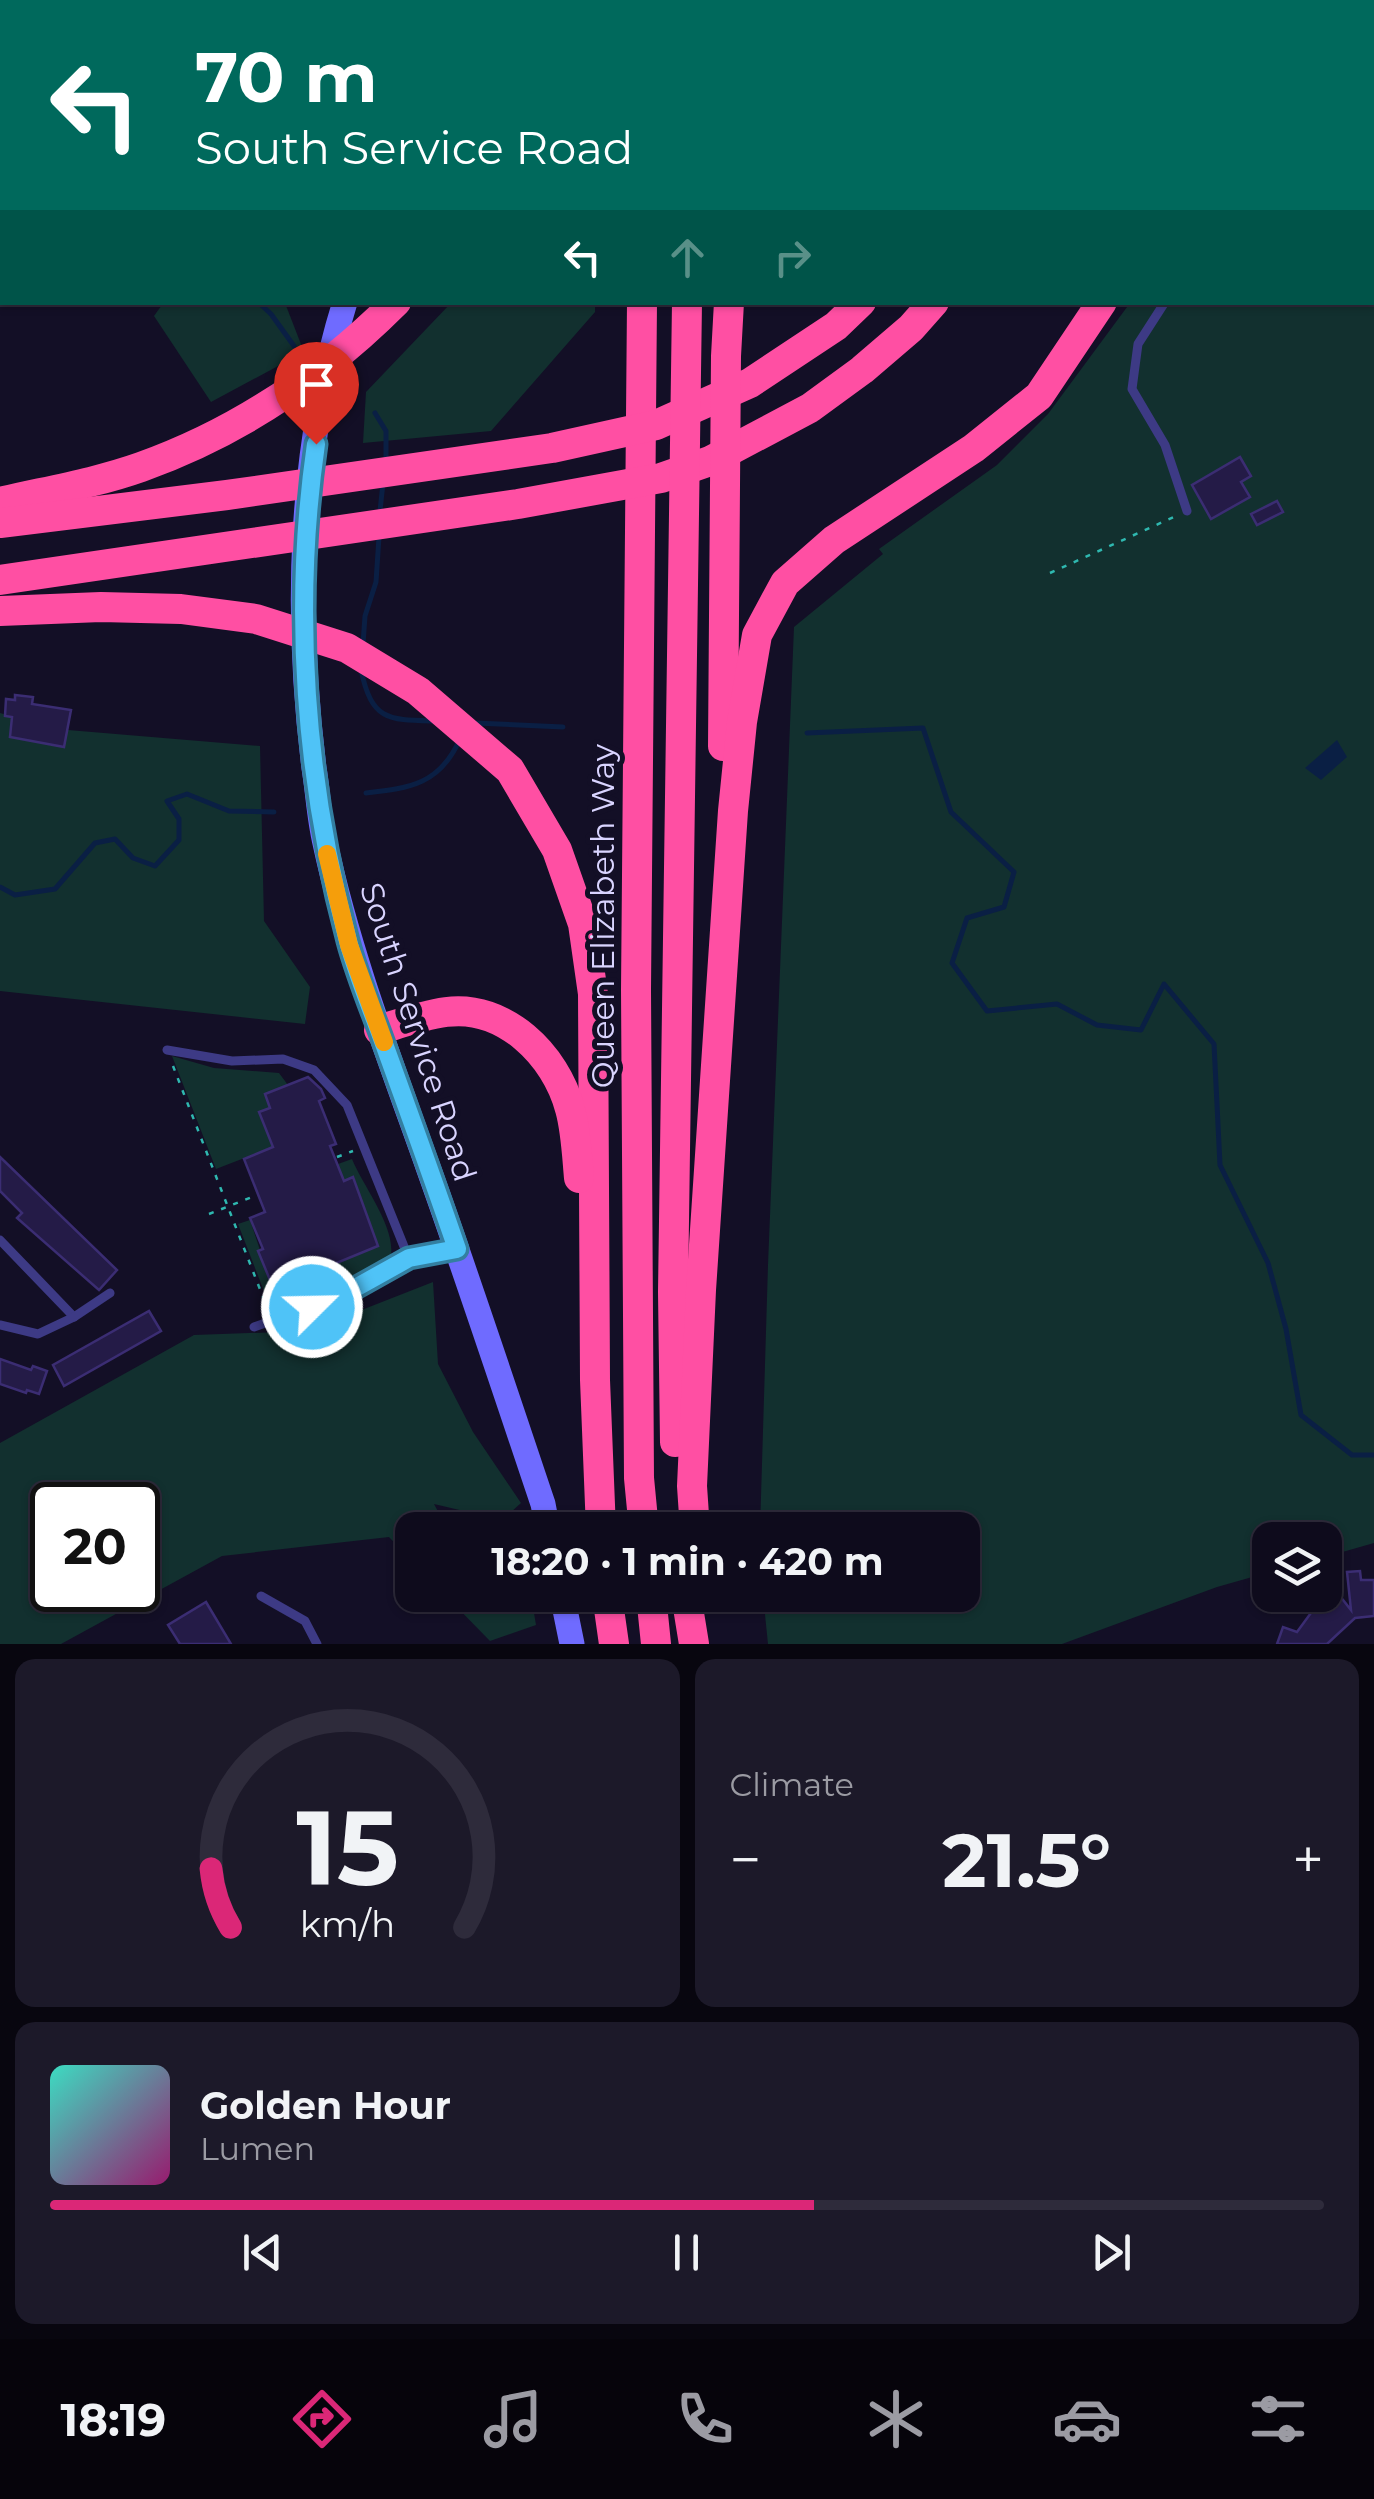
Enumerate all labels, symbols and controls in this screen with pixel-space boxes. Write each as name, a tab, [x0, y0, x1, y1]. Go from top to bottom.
text: 70 m	[195, 34, 378, 120]
icon: left	[30, 40, 160, 170]
text: South Service Road	[195, 120, 633, 175]
icon: left	[555, 230, 610, 285]
icon: ahead	[660, 230, 715, 285]
icon: right	[765, 230, 820, 285]
pin	[274, 342, 359, 445]
icon: arrive	[289, 357, 344, 412]
street label: Queen Elizabeth Way	[583, 743, 622, 1088]
street label: South Service Road	[352, 878, 485, 1186]
position arrow	[260, 1255, 364, 1359]
speed limit sign: 20	[30, 1482, 160, 1612]
map controls	[1252, 1522, 1342, 1612]
button: layers	[1252, 1522, 1342, 1612]
text: 18:20 · 1 min · 420 m	[491, 1538, 884, 1585]
text: Climate	[730, 1765, 854, 1804]
text: 15	[296, 1784, 399, 1911]
text: 21.5°	[942, 1814, 1111, 1906]
text: −	[730, 1826, 761, 1893]
text: +	[1292, 1826, 1324, 1893]
text: km/h	[300, 1902, 395, 1946]
text: Golden Hour	[200, 2082, 451, 2129]
text: Lumen	[200, 2129, 315, 2168]
icon: previous	[235, 2225, 290, 2280]
icon: pause	[659, 2225, 714, 2280]
icon: next	[1084, 2225, 1139, 2280]
icon: directions	[287, 2384, 357, 2454]
icon: music	[478, 2384, 548, 2454]
icon: phone	[670, 2384, 740, 2454]
icon: climate	[861, 2384, 931, 2454]
icon: car	[1052, 2384, 1122, 2454]
icon: filters	[1243, 2384, 1313, 2454]
text: 18:19	[61, 2392, 166, 2447]

